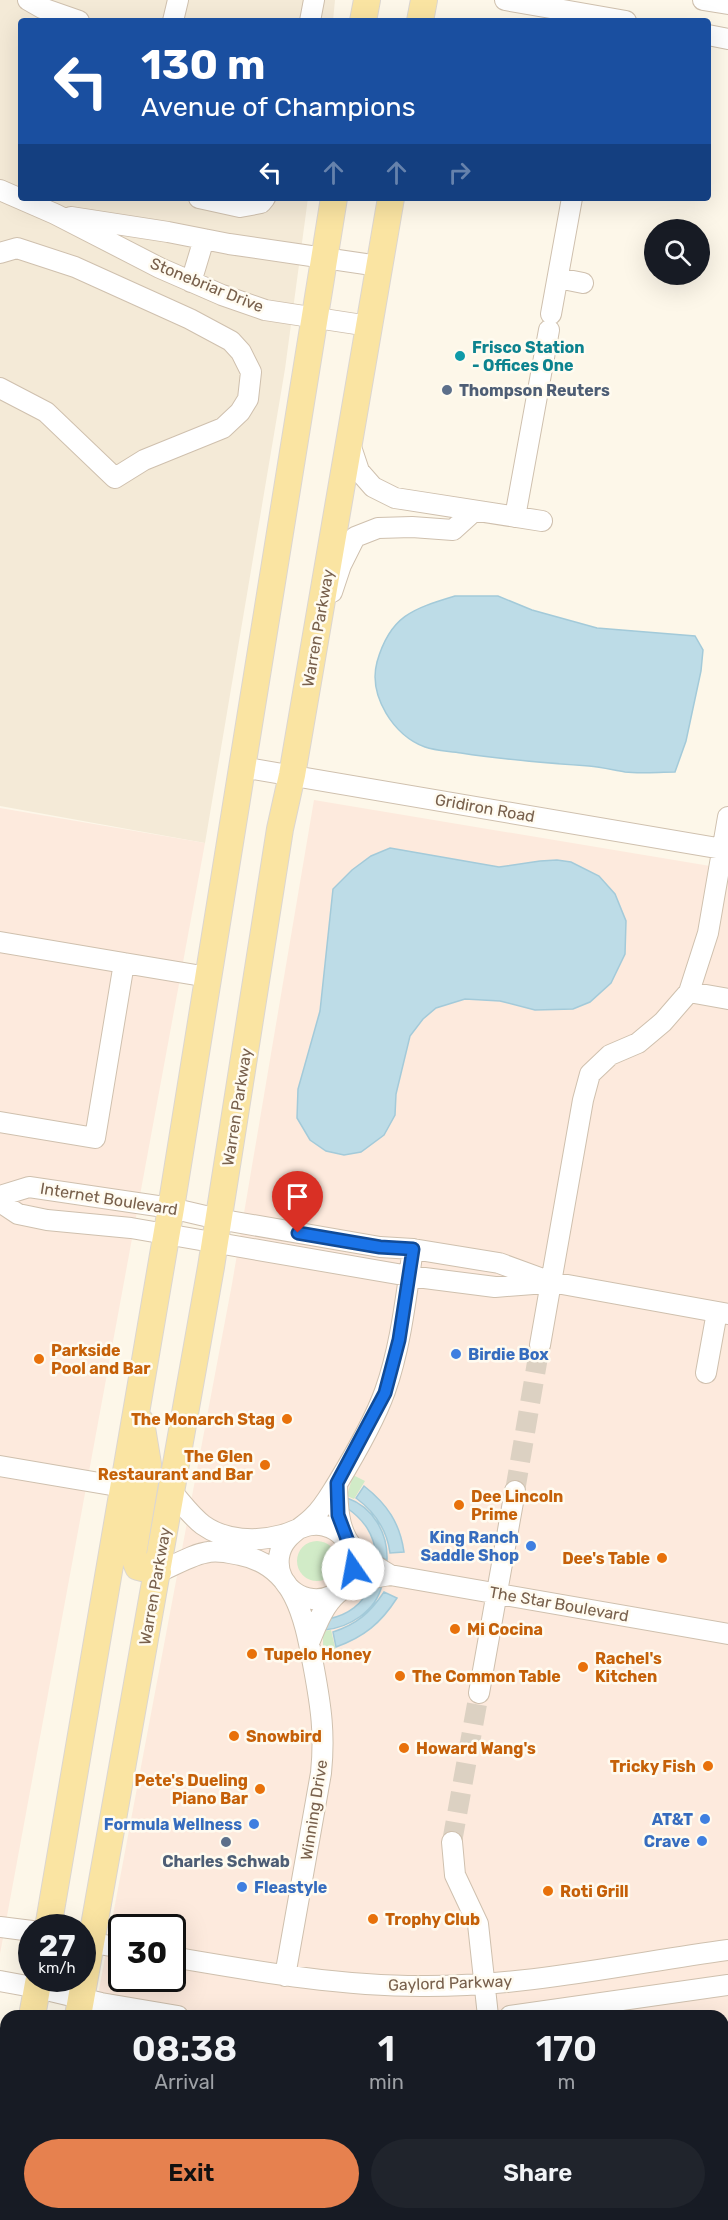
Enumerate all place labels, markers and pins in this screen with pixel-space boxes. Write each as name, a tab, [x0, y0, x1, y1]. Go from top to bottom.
place label: Frisco Station - Offices One	[472, 338, 585, 375]
marker: Frisco Station - Offices One	[453, 349, 467, 363]
place label: Thompson Reuters	[459, 381, 610, 400]
marker: Thompson Reuters	[440, 383, 454, 397]
pin	[272, 1171, 323, 1233]
place label: Parkside Pool and Bar	[51, 1341, 151, 1378]
place label: Birdie Box	[468, 1345, 549, 1364]
marker: Birdie Box	[449, 1347, 463, 1361]
marker: Parkside Pool and Bar	[32, 1352, 46, 1366]
place label: The Monarch Stag	[131, 1410, 275, 1429]
marker: The Monarch Stag	[280, 1412, 294, 1426]
place label: The Glen Restaurant and Bar	[98, 1447, 254, 1484]
marker: The Glen Restaurant and Bar	[258, 1458, 272, 1472]
place label: Dee Lincoln Prime	[471, 1487, 563, 1524]
marker: Dee Lincoln Prime	[452, 1498, 466, 1512]
place label: King Ranch Saddle Shop	[420, 1528, 519, 1565]
marker: King Ranch Saddle Shop	[524, 1539, 538, 1553]
place label: Dee's Table	[562, 1549, 650, 1568]
marker: Dee's Table	[655, 1551, 669, 1565]
place label: Mi Cocina	[467, 1620, 543, 1639]
marker: Mi Cocina	[448, 1622, 462, 1636]
place label: Tupelo Honey	[264, 1645, 372, 1664]
marker: Tupelo Honey	[245, 1647, 259, 1661]
place label: Rachel's Kitchen	[595, 1649, 662, 1686]
marker: Rachel's Kitchen	[576, 1660, 590, 1674]
place label: The Common Table	[412, 1667, 561, 1686]
marker: The Common Table	[393, 1669, 407, 1683]
place label: Snowbird	[246, 1727, 322, 1746]
marker: Snowbird	[227, 1729, 241, 1743]
place label: Howard Wang's	[416, 1739, 536, 1758]
marker: Howard Wang's	[397, 1741, 411, 1755]
place label: Tricky Fish	[610, 1757, 696, 1776]
marker: Tricky Fish	[701, 1759, 715, 1773]
place label: Pete's Dueling Piano Bar	[135, 1771, 249, 1808]
marker: Pete's Dueling Piano Bar	[253, 1782, 267, 1796]
place label: AT&T	[652, 1810, 693, 1829]
marker: AT&T	[698, 1812, 712, 1826]
place label: Formula Wellness	[104, 1815, 242, 1834]
marker: Formula Wellness	[247, 1817, 261, 1831]
place label: Crave	[644, 1832, 690, 1851]
marker: Crave	[695, 1834, 709, 1848]
marker: Charles Schwab	[219, 1835, 233, 1849]
place label: Charles Schwab	[162, 1852, 290, 1871]
place label: Fleastyle	[254, 1878, 327, 1897]
marker: Fleastyle	[235, 1880, 249, 1894]
place label: Roti Grill	[560, 1882, 629, 1901]
marker: Roti Grill	[541, 1884, 555, 1898]
place label: Trophy Club	[385, 1910, 480, 1929]
marker: Trophy Club	[366, 1912, 380, 1926]

